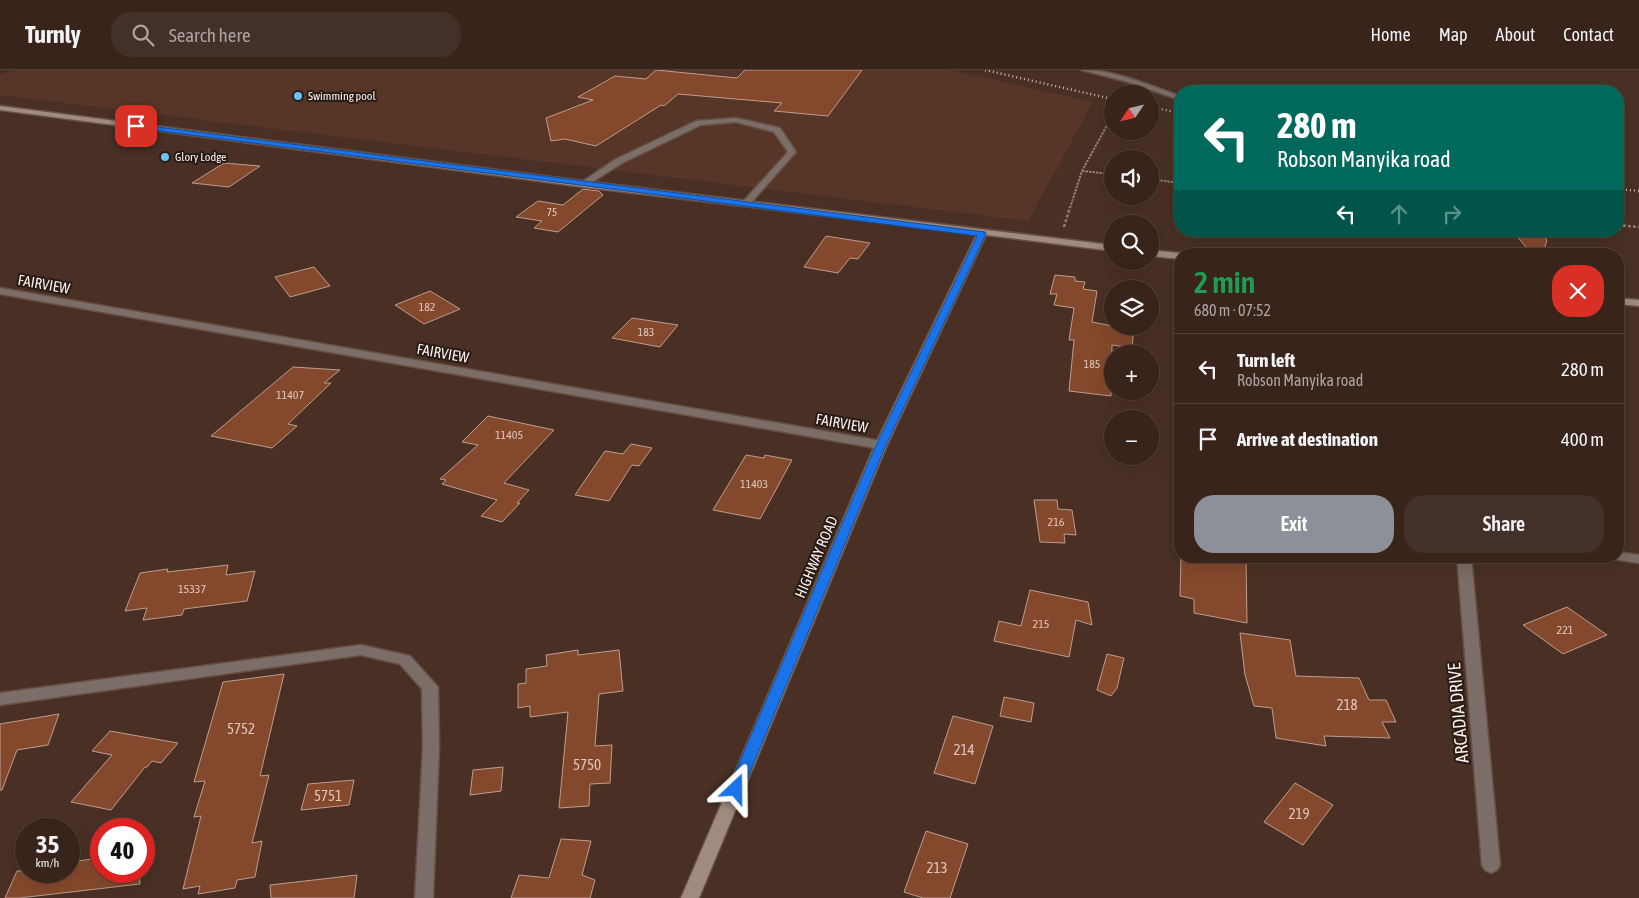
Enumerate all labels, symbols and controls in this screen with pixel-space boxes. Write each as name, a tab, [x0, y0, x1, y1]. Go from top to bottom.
search box	[111, 12, 461, 57]
text: Turnly	[25, 21, 81, 48]
icon: search	[129, 21, 157, 49]
text: Search here	[169, 24, 251, 46]
text: Home	[1371, 24, 1411, 45]
text: Map	[1439, 24, 1468, 45]
text: About	[1496, 24, 1535, 45]
text: Contact	[1563, 24, 1614, 45]
north arrow	[1104, 85, 1159, 140]
map controls	[1104, 85, 1159, 465]
place label: Swimming pool	[308, 89, 376, 103]
marker: Swimming pool	[292, 90, 304, 102]
pin	[115, 105, 157, 147]
icon: left	[1194, 105, 1259, 170]
text: 280 m	[1277, 105, 1356, 145]
icon: arrive	[122, 112, 150, 140]
text: Robson Manyika road	[1277, 146, 1451, 172]
place label: Glory Lodge	[175, 150, 227, 164]
button: sound	[1104, 150, 1159, 205]
marker: Glory Lodge	[159, 151, 171, 163]
icon: left	[1332, 200, 1360, 228]
icon: ahead	[1385, 200, 1413, 228]
icon: right	[1438, 200, 1466, 228]
house number: 75	[547, 206, 557, 218]
button: search	[1104, 215, 1159, 270]
text: 2 min	[1194, 265, 1255, 299]
button: close	[1552, 265, 1604, 317]
street label: FAIRVIEW	[17, 271, 72, 297]
button: layers	[1104, 280, 1159, 335]
house number: 182	[419, 300, 435, 314]
text: 680 m · 07:52	[1194, 301, 1271, 319]
house number: 183	[638, 325, 654, 339]
street label: FAIRVIEW	[416, 340, 471, 366]
button: +	[1104, 345, 1159, 400]
text: Turn left	[1237, 349, 1295, 371]
icon: left	[1194, 355, 1222, 383]
house number: 185	[1084, 357, 1100, 371]
text: 280 m	[1561, 358, 1604, 380]
text: Robson Manyika road	[1237, 371, 1363, 389]
house number: 11407	[276, 388, 304, 402]
street label: FAIRVIEW	[815, 410, 870, 436]
button: −	[1104, 410, 1159, 465]
icon: arrive	[1194, 425, 1222, 453]
house number: 11405	[495, 428, 523, 442]
text: Arrive at destination	[1237, 428, 1378, 450]
text: 400 m	[1561, 428, 1604, 450]
house number: 11403	[740, 477, 768, 491]
button: Exit	[1194, 495, 1394, 553]
button: Share	[1404, 495, 1604, 553]
street label: HIGHWAY ROAD	[791, 514, 841, 600]
house number: 216	[1048, 515, 1065, 529]
house number: 15337	[178, 582, 206, 596]
house number: 215	[1033, 617, 1049, 631]
house number: 221	[1557, 623, 1574, 637]
street label: ARCADIA DRIVE	[1443, 662, 1473, 764]
house number: 218	[1336, 696, 1358, 713]
house number: 5752	[227, 720, 255, 737]
house number: 214	[953, 741, 975, 758]
house number: 5750	[573, 756, 601, 773]
position arrow	[709, 762, 761, 814]
house number: 5751	[314, 787, 342, 804]
house number: 219	[1288, 805, 1310, 822]
speed limit sign: 40	[90, 818, 155, 883]
text: 35	[36, 830, 59, 858]
text: km/h	[36, 856, 59, 870]
house number: 213	[926, 859, 948, 876]

